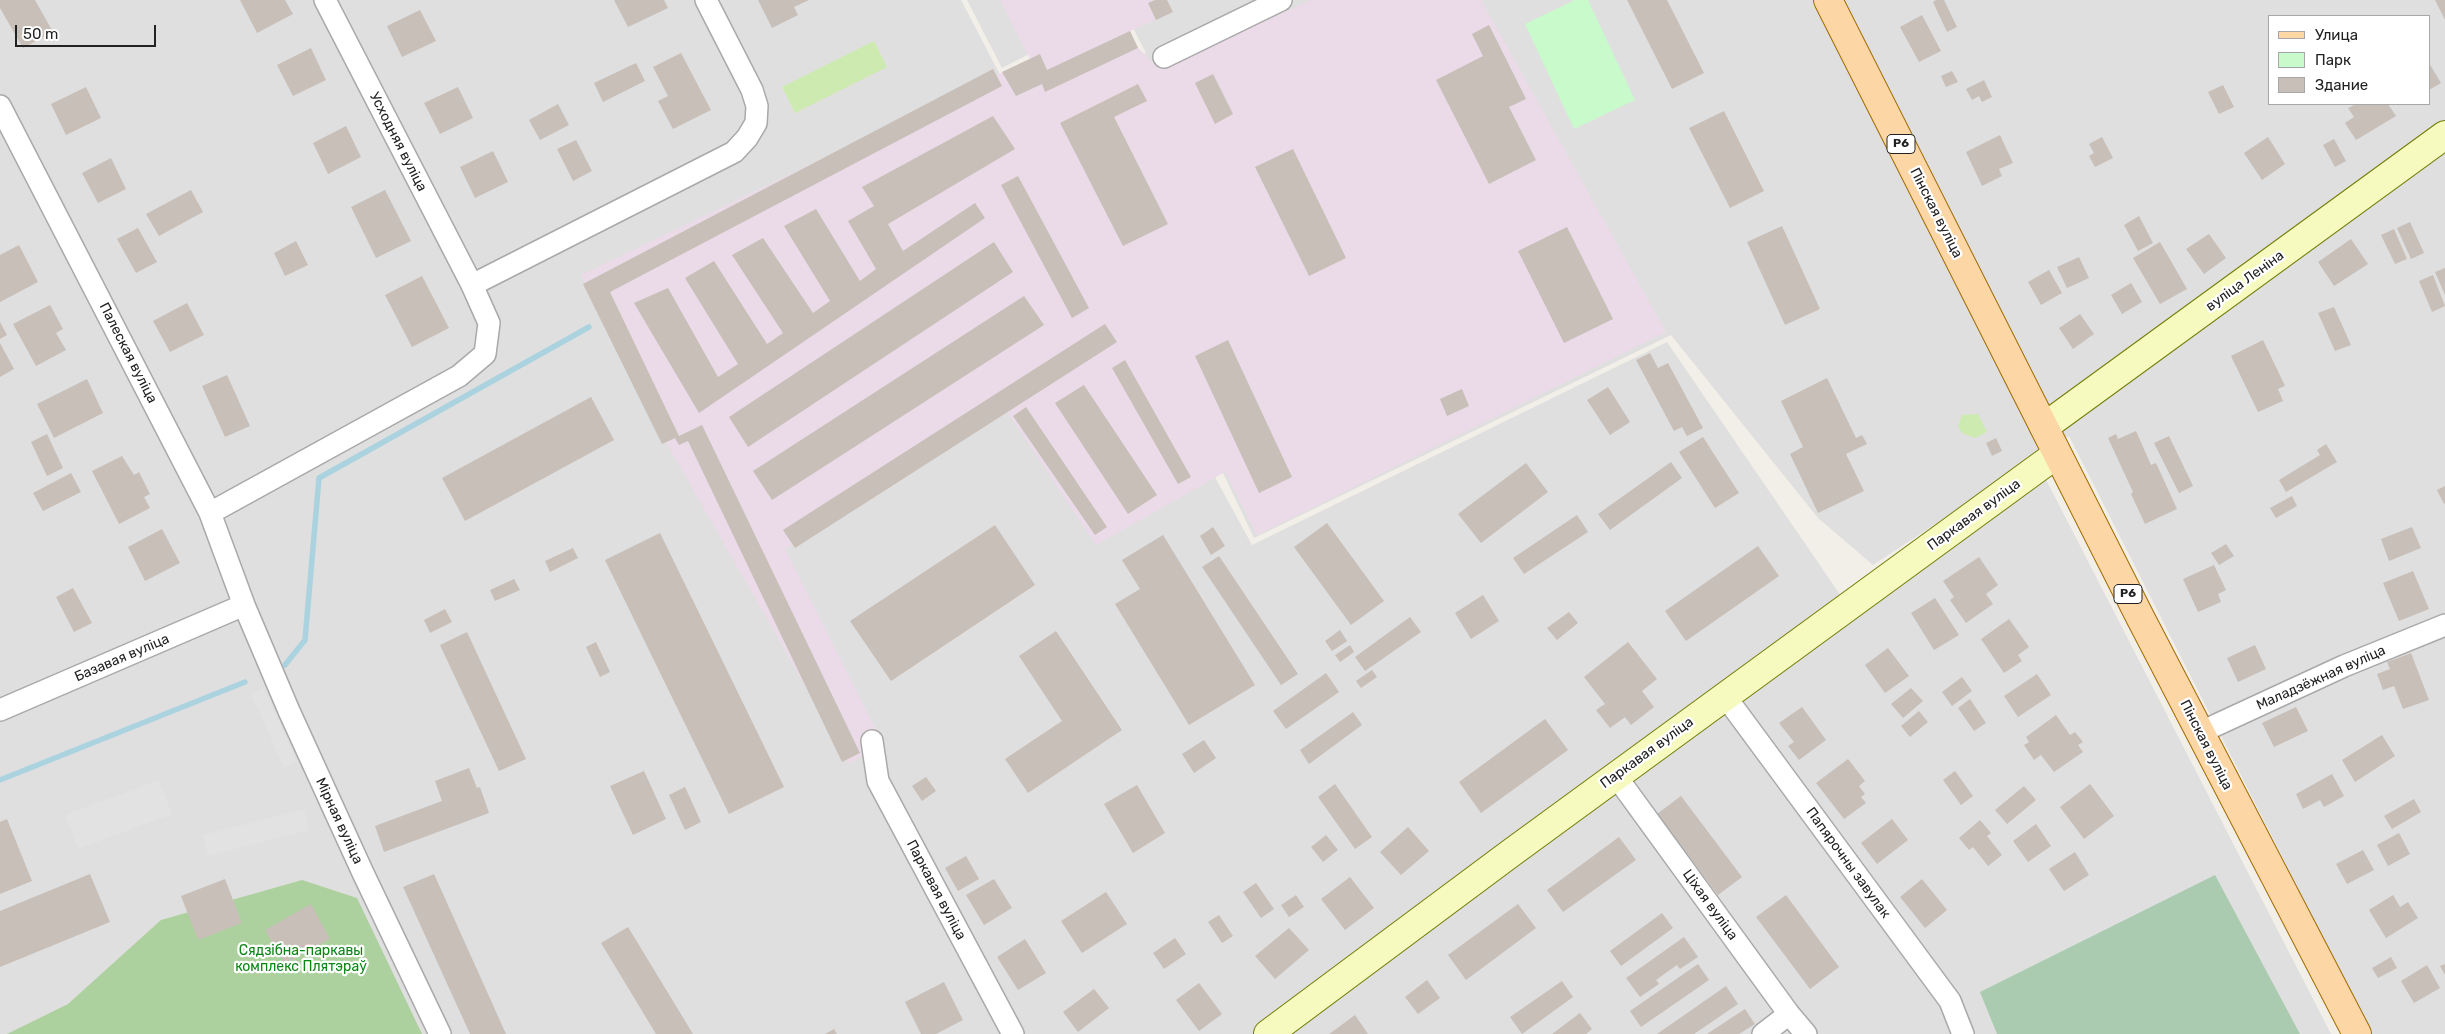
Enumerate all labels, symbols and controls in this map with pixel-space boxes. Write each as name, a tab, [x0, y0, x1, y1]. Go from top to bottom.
scale bar	[18, 15, 159, 47]
legend	[2268, 15, 2430, 105]
text: 50 m	[23, 25, 58, 43]
text: Улица	[2315, 26, 2358, 44]
text: Парк	[2315, 51, 2351, 69]
text: Здание	[2315, 76, 2368, 94]
street label: Усходняя вуліца	[366, 90, 430, 194]
road number: Р6	[1887, 134, 1915, 154]
street label: Пінская вуліца	[1906, 165, 1966, 261]
street label: вуліца Леніна	[2203, 247, 2287, 315]
street label: Палеская вуліца	[95, 300, 161, 406]
street label: Паркавая вуліца	[1924, 476, 2024, 554]
road number: Р6	[2114, 584, 2142, 604]
street label: Базавая вуліца	[72, 630, 172, 686]
street label: Маладзёжная вуліца	[2254, 642, 2388, 714]
street label: Пінская вуліца	[2176, 697, 2236, 793]
street label: Паркавая вуліца	[1597, 714, 1697, 792]
street label: Мірная вуліца	[312, 775, 366, 867]
street label: Папярочны завулак	[1802, 804, 1894, 922]
street label: Паркавая вуліца	[903, 837, 969, 943]
street label: Ціхая вуліца	[1679, 866, 1741, 944]
park label: Сядзібна-паркавы комплекс Плятэраў	[235, 943, 367, 976]

